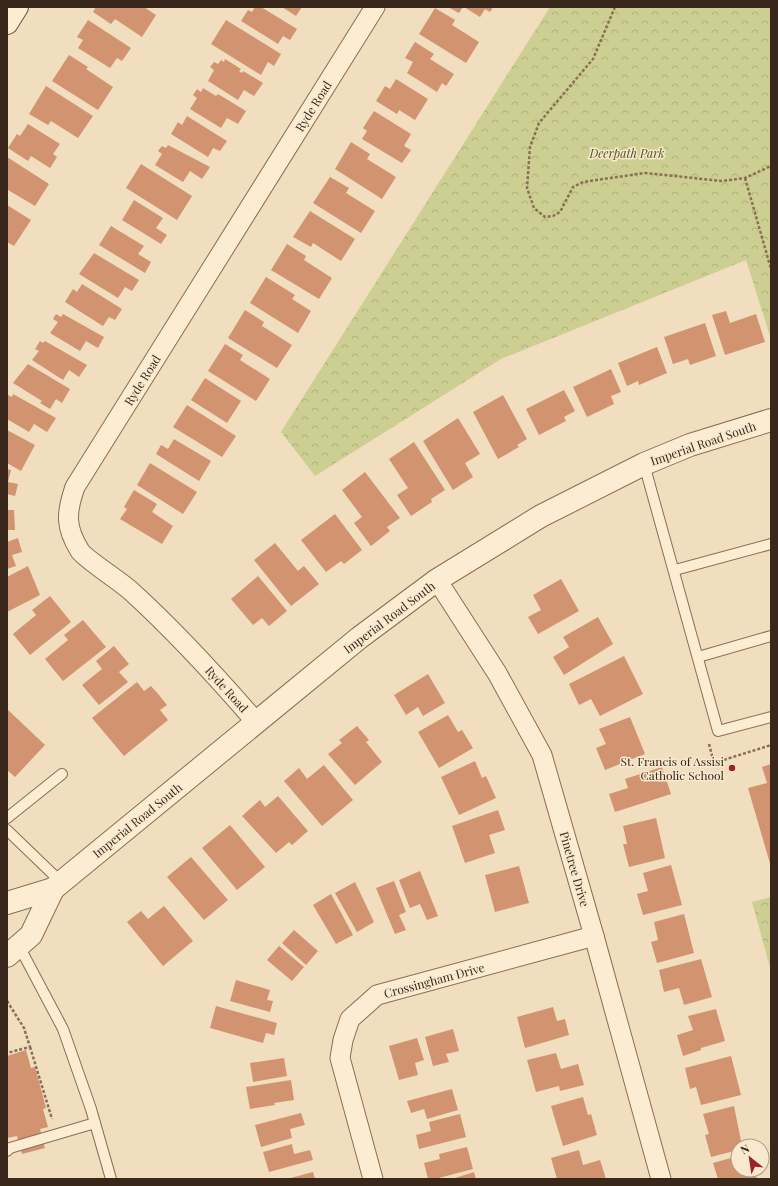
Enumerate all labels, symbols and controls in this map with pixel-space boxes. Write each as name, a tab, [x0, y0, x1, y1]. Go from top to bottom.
street label: Ryde Road	[291, 78, 335, 134]
park label: Deerpath Park	[588, 145, 665, 161]
street label: Ryde Road	[120, 352, 164, 408]
street label: Imperial Road South	[648, 417, 758, 469]
street label: Imperial Road South	[340, 577, 438, 657]
street label: Ryde Road	[202, 663, 252, 716]
place label: St. Francis of Assisi Catholic School	[620, 753, 725, 783]
marker: St. Francis of Assisi Catholic School	[727, 763, 737, 773]
street label: Imperial Road South	[89, 779, 185, 861]
street label: Pinetree Drive	[557, 829, 593, 909]
street label: Crossingham Drive	[382, 959, 486, 1001]
north arrow	[730, 1138, 770, 1178]
text: N	[738, 1140, 752, 1157]

